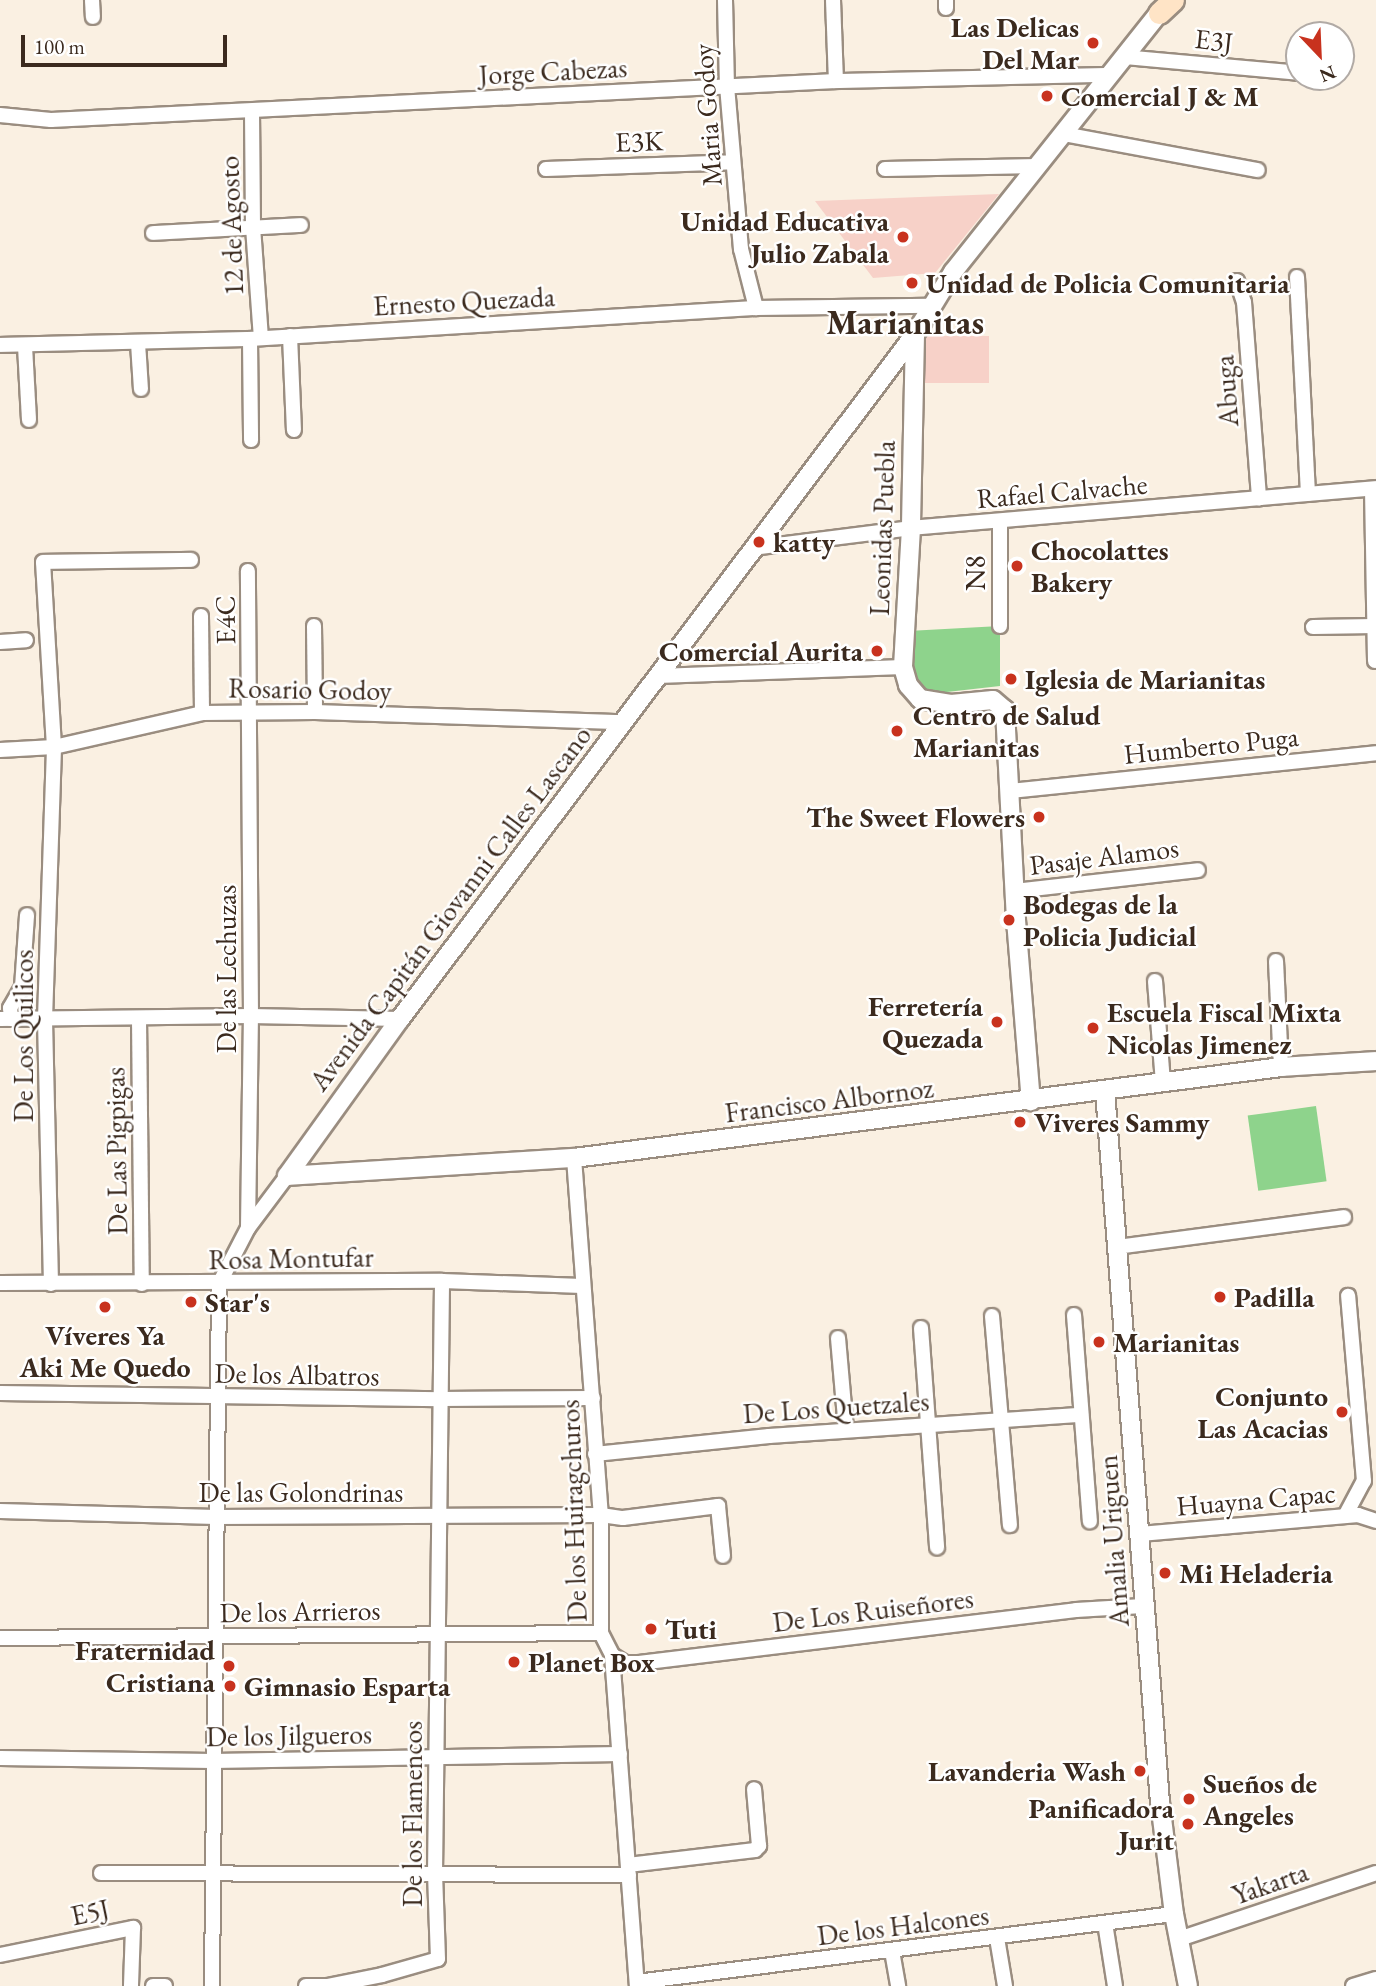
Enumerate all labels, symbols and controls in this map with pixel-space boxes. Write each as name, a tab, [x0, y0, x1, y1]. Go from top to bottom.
place label: Las Delicas Del Mar	[951, 10, 1079, 76]
scale bar	[24, 21, 231, 65]
street label: E3J	[1193, 21, 1235, 59]
north arrow	[1285, 21, 1355, 91]
text: 100 m	[34, 33, 85, 60]
marker: Las Delicas Del Mar	[1085, 35, 1101, 51]
street label: Maria Godoy	[685, 43, 729, 187]
street label: Jorge Cabezas	[478, 50, 628, 92]
text: N	[1316, 59, 1340, 88]
place label: Comercial J & M	[1061, 79, 1259, 113]
marker: Comercial J & M	[1039, 88, 1055, 104]
street label: E3K	[614, 123, 664, 159]
street label: 12 de Agosto	[212, 155, 250, 297]
place label: Unidad Educativa Julio Zabala	[681, 204, 889, 270]
marker: Unidad Educativa Julio Zabala	[895, 229, 911, 245]
place label: Unidad de Policia Comunitaria	[926, 266, 1290, 300]
marker: Unidad de Policia Comunitaria	[904, 275, 920, 291]
street label: Ernesto Quezada	[372, 279, 556, 323]
district label: Marianitas	[826, 301, 984, 343]
street label: Abuga	[1207, 354, 1245, 428]
street label: Leonidas Puebla	[862, 440, 902, 616]
street label: Rafael Calvache	[975, 467, 1149, 515]
place label: katty	[773, 525, 835, 559]
place label: Chocolattes Bakery	[1031, 533, 1169, 599]
marker: katty	[751, 534, 767, 550]
street label: N8	[958, 555, 992, 591]
marker: Chocolattes Bakery	[1009, 558, 1025, 574]
street label: E4C	[208, 595, 242, 645]
place label: Comercial Aurita	[659, 634, 863, 668]
marker: Comercial Aurita	[869, 643, 885, 659]
place label: Iglesia de Marianitas	[1025, 662, 1265, 696]
street label: Rosario Godoy	[228, 671, 392, 707]
marker: Iglesia de Marianitas	[1003, 671, 1019, 687]
place label: Centro de Salud Marianitas	[913, 698, 1100, 764]
street label: Avenida Capitán Giovanni Calles Lascano	[302, 719, 598, 1097]
street label: Humberto Puga	[1122, 719, 1300, 771]
marker: Centro de Salud Marianitas	[887, 721, 907, 741]
place label: The Sweet Flowers	[806, 800, 1025, 834]
marker: The Sweet Flowers	[1031, 809, 1047, 825]
street label: Pasaje Alamos	[1028, 830, 1180, 882]
street label: De las Lechuzas	[209, 885, 243, 1053]
place label: Bodegas de la Policia Judicial	[1023, 887, 1197, 953]
marker: Bodegas de la Policia Judicial	[1001, 912, 1017, 928]
street label: De Los Quilicos	[6, 950, 40, 1122]
place label: Ferretería Quezada	[868, 989, 983, 1055]
place label: Escuela Fiscal Mixta Nicolas Jimenez	[1107, 995, 1341, 1061]
marker: Ferretería Quezada	[989, 1014, 1005, 1030]
marker: Escuela Fiscal Mixta Nicolas Jimenez	[1085, 1020, 1101, 1036]
street label: De Las Pigpigas	[98, 1067, 134, 1235]
street label: Francisco Albornoz	[723, 1071, 935, 1129]
place label: Viveres Sammy	[1034, 1105, 1210, 1139]
marker: Viveres Sammy	[1012, 1114, 1028, 1130]
street label: Rosa Montufar	[208, 1240, 374, 1276]
place label: Padilla	[1234, 1280, 1315, 1314]
place label: Star's	[205, 1285, 270, 1319]
marker: Padilla	[1212, 1289, 1228, 1305]
marker: Star's	[183, 1294, 199, 1310]
marker: Víveres Ya Aki Me Quedo	[97, 1299, 113, 1315]
place label: Víveres Ya Aki Me Quedo	[19, 1318, 191, 1384]
place label: Marianitas	[1113, 1325, 1239, 1359]
marker: Marianitas	[1091, 1334, 1107, 1350]
street label: De los Albatros	[214, 1356, 380, 1392]
place label: Conjunto Las Acacias	[1197, 1379, 1328, 1445]
street label: De Los Quetzales	[742, 1384, 930, 1430]
street label: De los Huiragchuros	[552, 1399, 594, 1623]
marker: Conjunto Las Acacias	[1334, 1404, 1350, 1420]
street label: Amalia Uriguen	[1090, 1454, 1136, 1628]
street label: De las Golondrinas	[199, 1475, 403, 1509]
street label: Huayna Capac	[1175, 1475, 1337, 1523]
place label: Mi Heladeria	[1179, 1556, 1333, 1590]
marker: Mi Heladeria	[1157, 1565, 1173, 1581]
street label: De Los Ruiseñores	[771, 1581, 975, 1639]
street label: De los Arrieros	[219, 1593, 381, 1629]
place label: Tuti	[665, 1612, 717, 1646]
marker: Tuti	[643, 1621, 659, 1637]
place label: Fraternidad Cristiana	[75, 1633, 215, 1699]
place label: Planet Box	[528, 1645, 655, 1679]
marker: Planet Box	[506, 1654, 522, 1670]
marker: Fraternidad Cristiana	[221, 1658, 237, 1674]
place label: Gimnasio Esparta	[244, 1669, 450, 1703]
marker: Gimnasio Esparta	[222, 1678, 238, 1694]
street label: De los Jilgueros	[206, 1717, 372, 1753]
street label: De los Flamencos	[395, 1721, 429, 1907]
place label: Lavanderia Wash	[928, 1754, 1126, 1788]
marker: Lavanderia Wash	[1132, 1763, 1148, 1779]
place label: Sueños de Angeles	[1203, 1766, 1317, 1832]
place label: Panificadora Jurit	[1028, 1791, 1174, 1857]
marker: Sueños de Angeles	[1181, 1791, 1197, 1807]
marker: Panificadora Jurit	[1180, 1816, 1196, 1832]
street label: Yakarta	[1228, 1854, 1312, 1912]
street label: E5J	[68, 1892, 112, 1932]
street label: De los Halcones	[815, 1898, 991, 1952]

